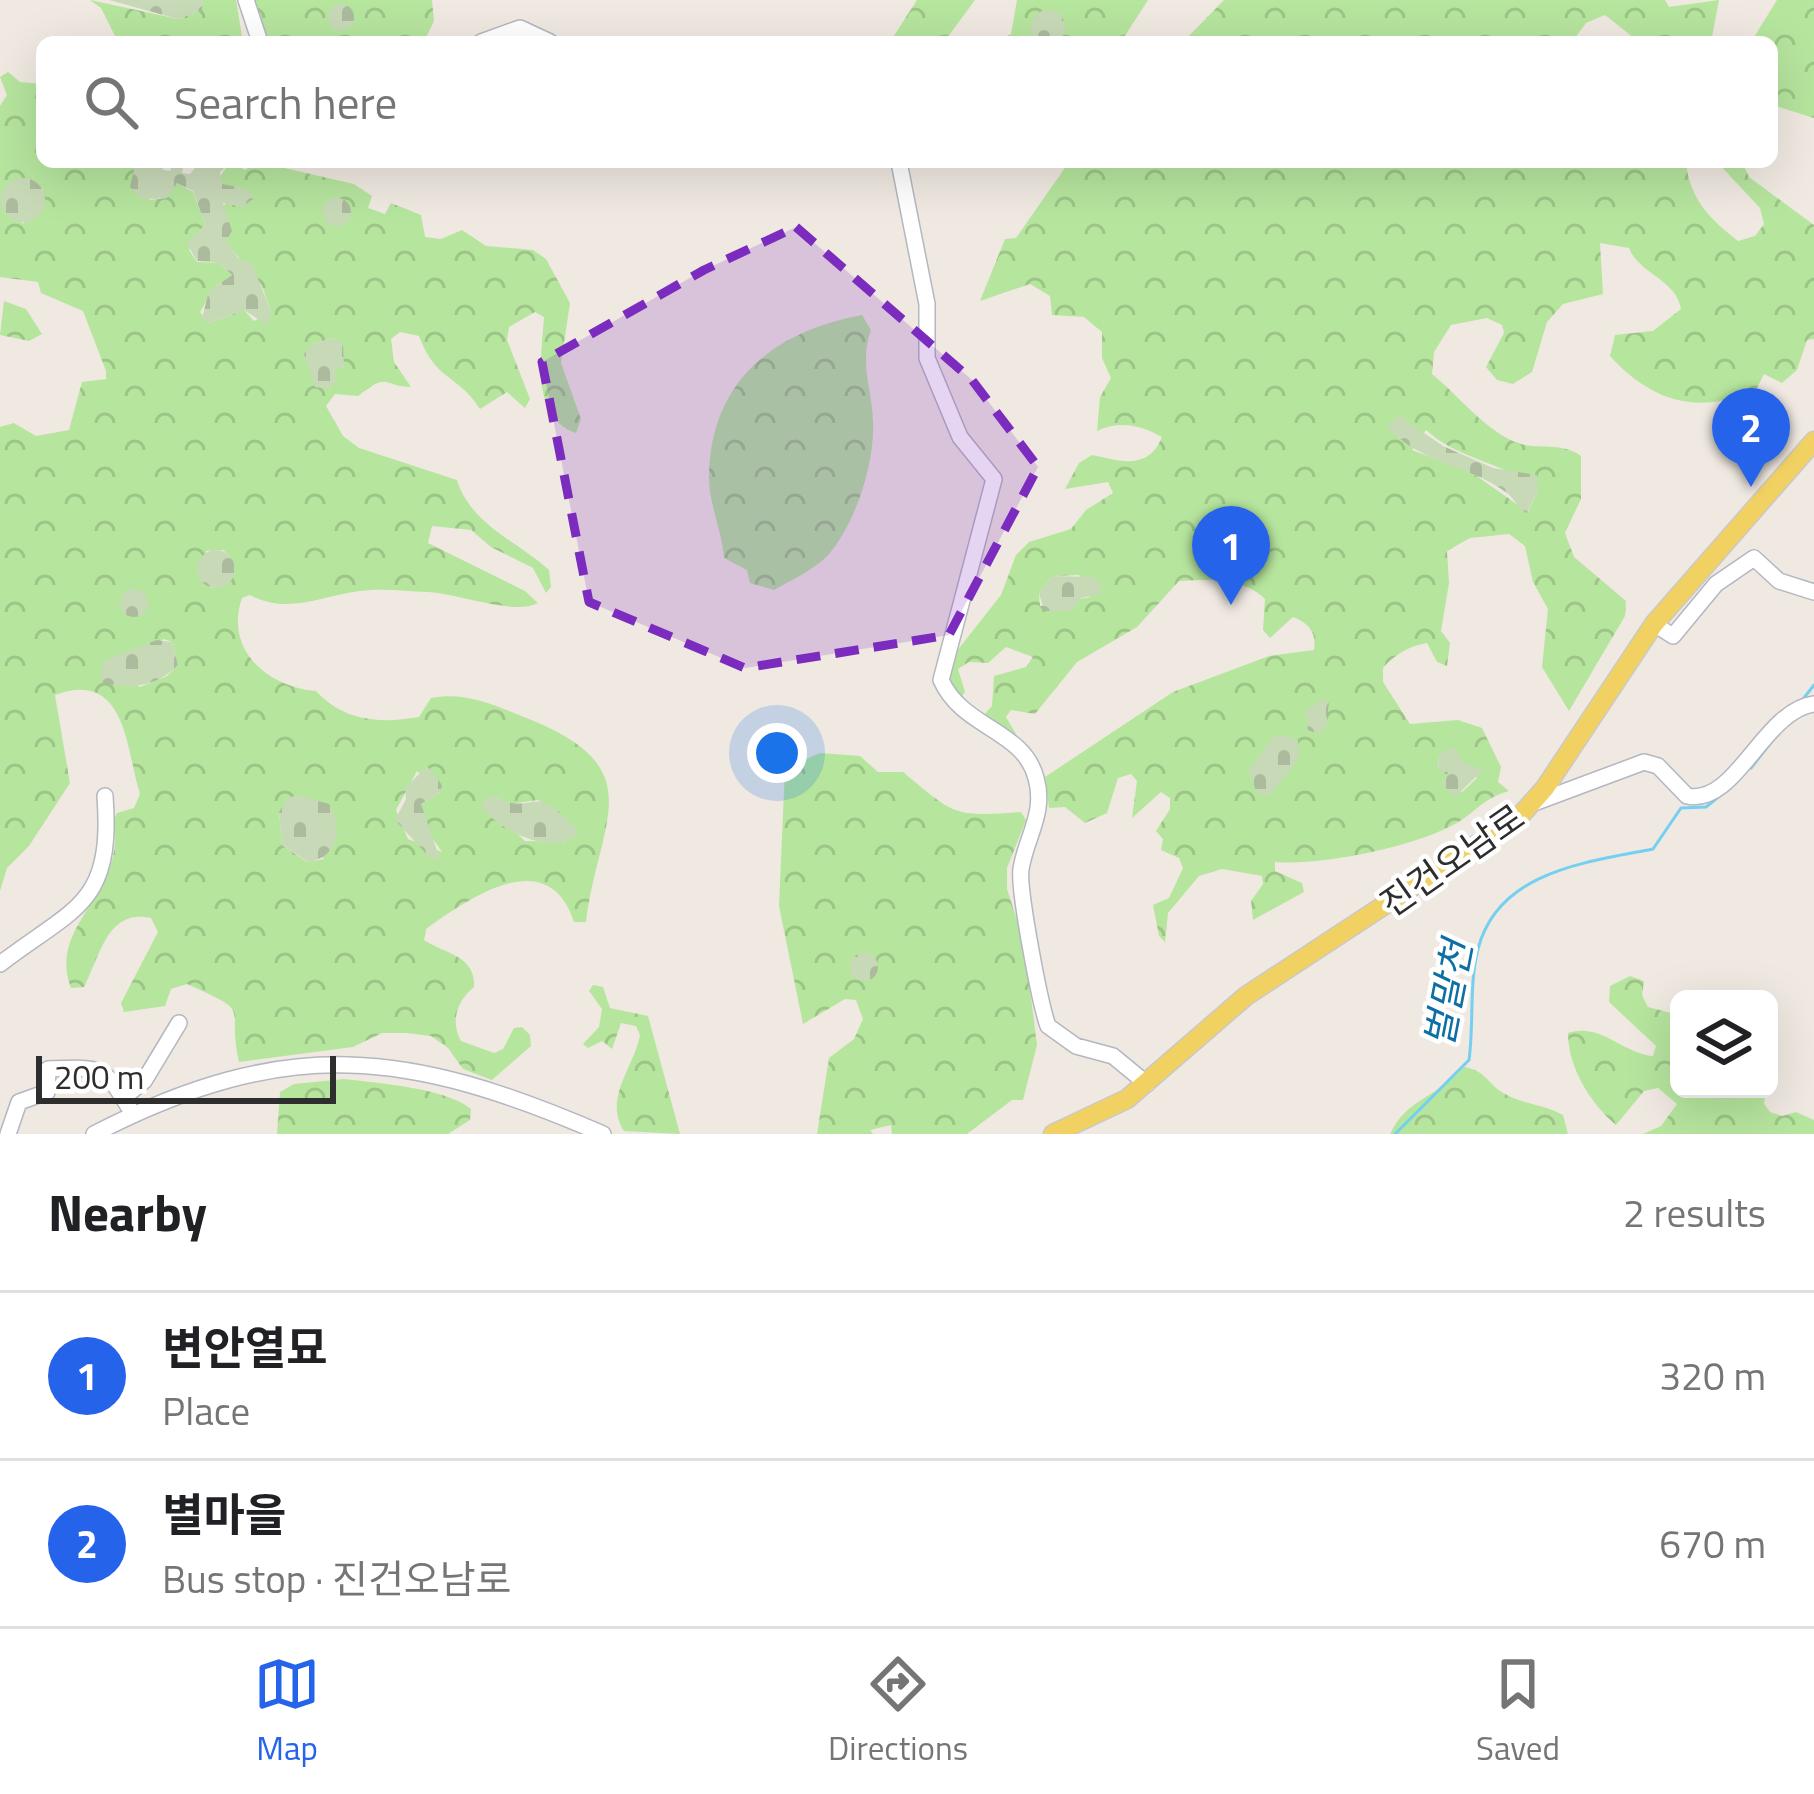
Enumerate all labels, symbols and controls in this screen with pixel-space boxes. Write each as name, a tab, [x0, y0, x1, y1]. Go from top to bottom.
search box	[36, 36, 1778, 168]
text: Search here	[174, 68, 397, 136]
icon: search	[78, 69, 144, 135]
pin: 2	[1712, 388, 1790, 487]
pin: 1	[1192, 506, 1270, 605]
your location	[747, 723, 807, 783]
street label: 진건오남로	[1368, 790, 1535, 930]
water label: 벌말천	[1408, 931, 1488, 1052]
map controls	[1670, 990, 1778, 1098]
button: layers	[1670, 990, 1778, 1098]
scale bar	[36, 1050, 336, 1103]
text: 200 m	[54, 1052, 144, 1102]
text: Nearby	[48, 1173, 207, 1251]
text: 2 results	[1623, 1183, 1766, 1242]
text: 변안열묘	[162, 1313, 328, 1381]
text: 1	[76, 1346, 98, 1405]
text: 320 m	[1659, 1346, 1766, 1405]
text: Place	[162, 1381, 250, 1440]
text: 별마을	[162, 1480, 286, 1548]
text: 2	[76, 1514, 98, 1573]
text: 670 m	[1659, 1514, 1766, 1573]
text: Bus stop · 진건오남로	[162, 1549, 511, 1608]
tab: Map	[254, 1651, 320, 1773]
tab: Directions	[828, 1651, 968, 1773]
tab: Saved	[1476, 1651, 1560, 1773]

